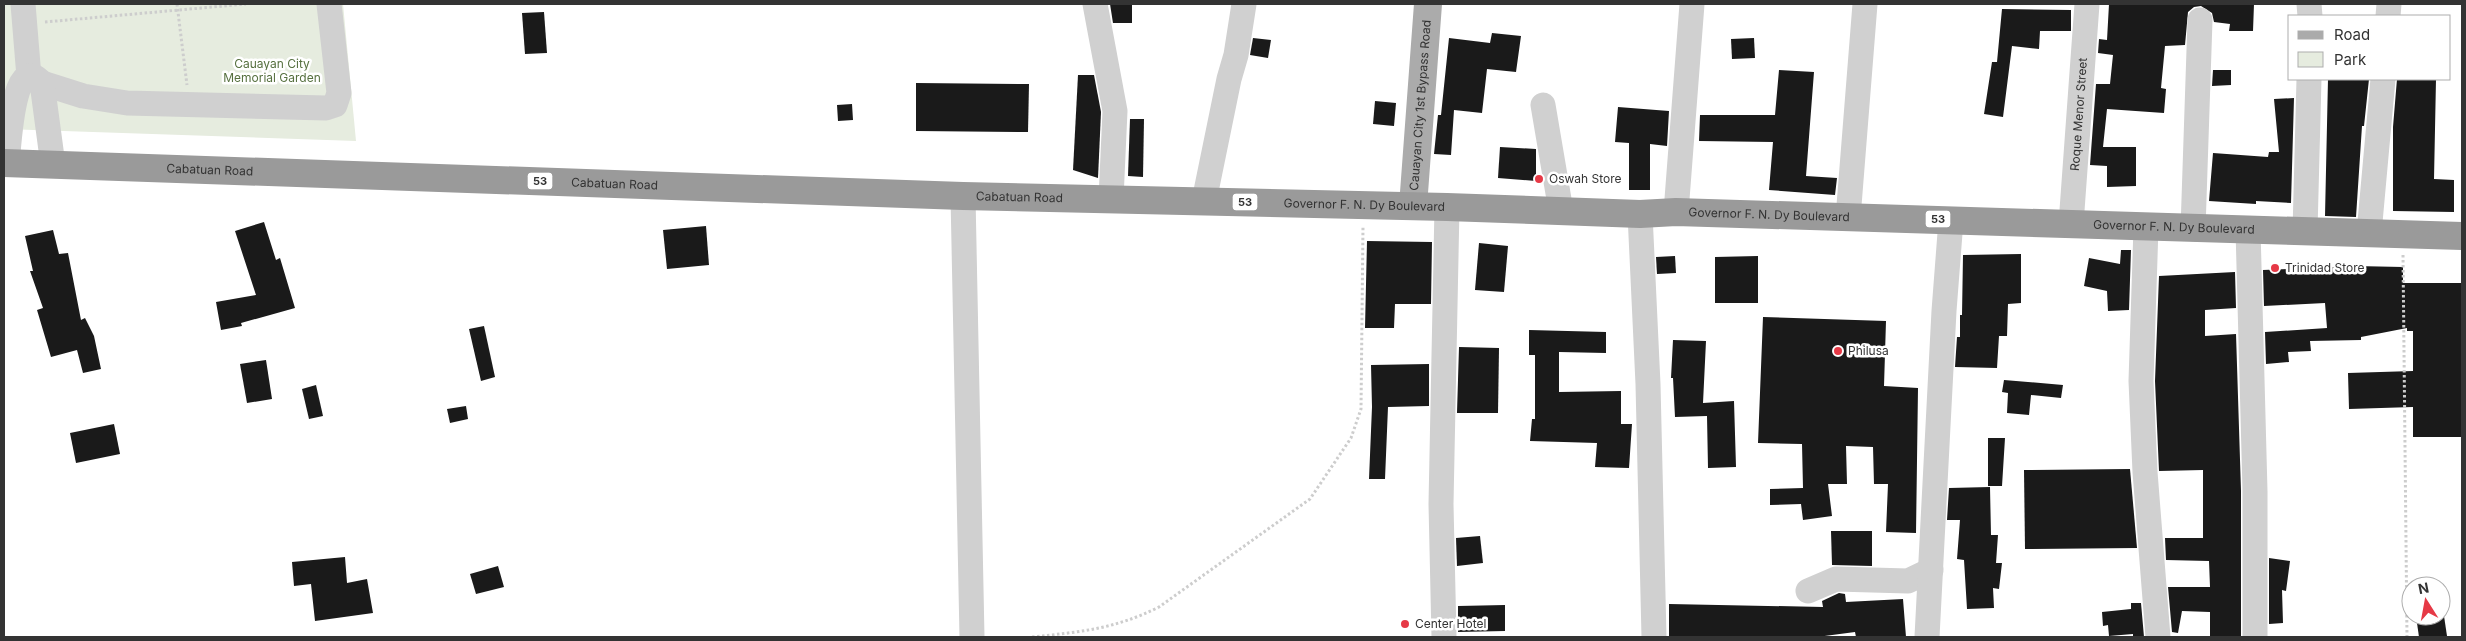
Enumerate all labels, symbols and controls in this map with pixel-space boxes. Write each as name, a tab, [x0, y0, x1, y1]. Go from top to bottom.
legend	[2288, 15, 2451, 80]
street label: Cauayan City 1st Bypass Road	[1406, 19, 1434, 191]
text: Road	[2334, 25, 2370, 44]
text: Park	[2334, 50, 2367, 69]
park label: Cauayan City Memorial Garden	[223, 56, 321, 85]
street label: Roque Menor Street	[2067, 57, 2090, 171]
street label: Cabatuan Road	[166, 161, 254, 179]
place label: Oswah Store	[1549, 171, 1622, 186]
road number: 53	[528, 172, 552, 190]
marker: Oswah Store	[1533, 173, 1545, 185]
street label: Cabatuan Road	[571, 175, 658, 193]
street label: Cabatuan Road	[976, 188, 1063, 205]
road number: 53	[1232, 193, 1258, 210]
street label: Governor F. N. Dy Boulevard	[1283, 195, 1445, 214]
street label: Governor F. N. Dy Boulevard	[1688, 204, 1850, 224]
road number: 53	[1926, 210, 1950, 228]
street label: Governor F. N. Dy Boulevard	[2093, 217, 2255, 237]
place label: Trinidad Store	[2285, 260, 2365, 275]
marker: Trinidad Store	[2269, 262, 2281, 274]
place label: Philusa	[1848, 343, 1889, 358]
marker: Philusa	[1832, 345, 1844, 357]
north arrow	[2401, 576, 2451, 626]
text: N	[2417, 578, 2430, 597]
place label: Center Hotel	[1415, 616, 1486, 631]
marker: Center Hotel	[1399, 618, 1411, 630]

